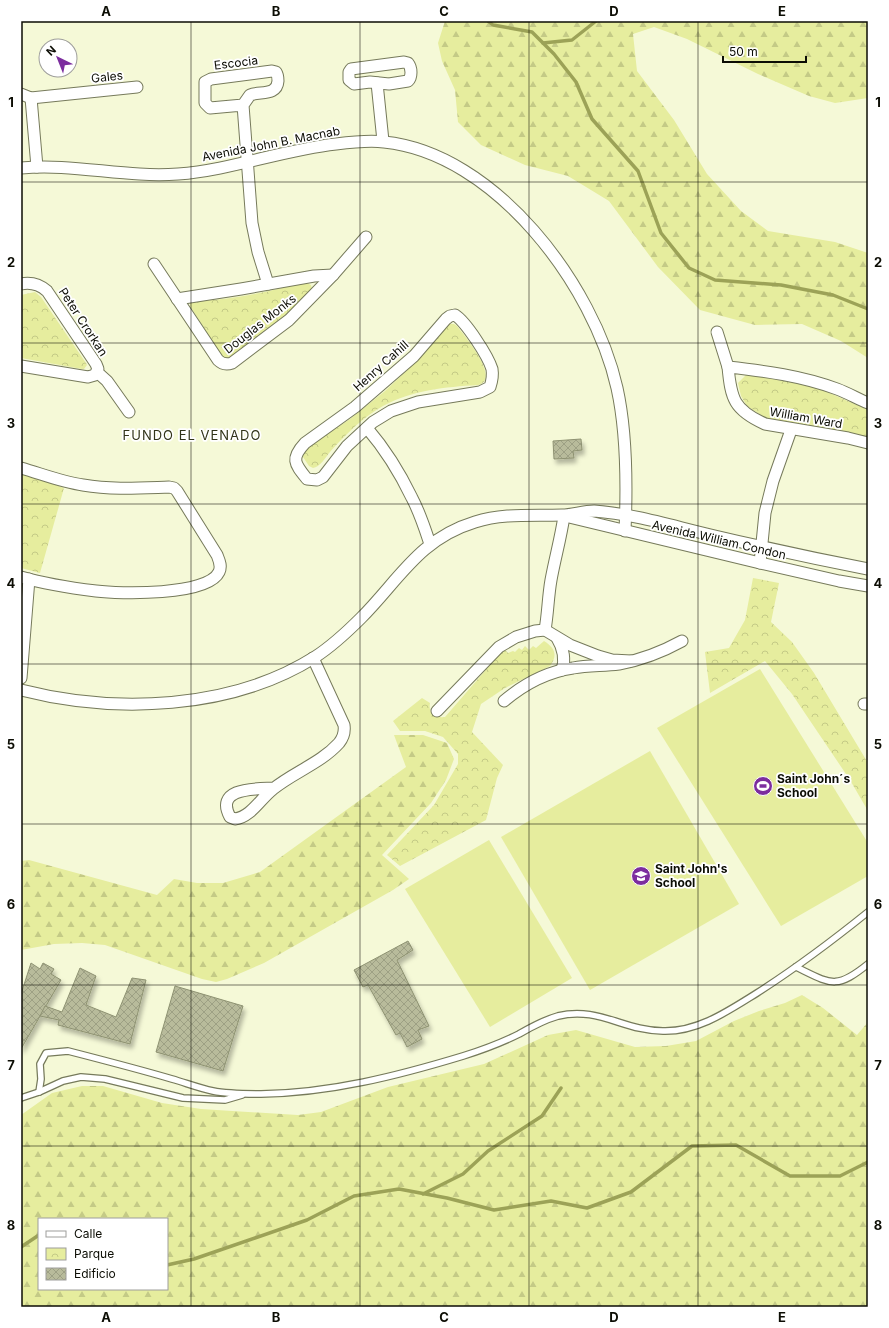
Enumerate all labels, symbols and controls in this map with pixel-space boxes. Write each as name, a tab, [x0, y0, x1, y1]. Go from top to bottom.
text: A	[101, 3, 111, 19]
text: B	[272, 3, 281, 19]
text: C	[439, 3, 449, 19]
text: D	[609, 3, 619, 19]
text: E	[778, 3, 786, 19]
north arrow	[38, 38, 78, 78]
scale bar	[723, 38, 806, 64]
text: N	[43, 43, 59, 59]
text: 50 m	[729, 44, 758, 59]
street label: Escocia	[213, 52, 259, 73]
street label: Gales	[90, 67, 124, 86]
text: 1	[8, 94, 14, 110]
text: 1	[875, 94, 881, 110]
street label: Avenida John B. Macnab	[201, 123, 341, 164]
text: 2	[7, 254, 15, 270]
text: 2	[874, 254, 882, 270]
street label: Peter Crorkan	[56, 285, 111, 359]
street label: Douglas Monks	[221, 291, 299, 357]
street label: Henry Cahill	[350, 337, 411, 394]
street label: William Ward	[768, 404, 844, 431]
text: 3	[7, 415, 15, 431]
text: 3	[874, 415, 882, 431]
district label: FUNDO EL VENADO	[123, 427, 261, 443]
street label: Avenida William Condon	[651, 517, 788, 562]
text: 4	[7, 575, 16, 591]
text: 4	[874, 575, 883, 591]
text: 5	[7, 736, 15, 752]
text: 5	[874, 736, 882, 752]
place label: Saint John´s School	[777, 771, 850, 800]
sports icon: Saint John´s School	[752, 775, 774, 797]
place label: Saint John's School	[655, 861, 728, 890]
school or university icon: Saint John's School	[630, 865, 652, 887]
text: 6	[7, 896, 15, 912]
text: 6	[874, 896, 882, 912]
text: 7	[7, 1057, 15, 1073]
text: 7	[874, 1057, 882, 1073]
text: 8	[7, 1217, 15, 1233]
text: 8	[874, 1217, 882, 1233]
legend	[38, 1218, 168, 1290]
text: Calle	[74, 1226, 102, 1241]
text: Parque	[74, 1246, 114, 1261]
text: Edificio	[74, 1266, 116, 1281]
text: A	[101, 1309, 111, 1325]
text: B	[272, 1309, 281, 1325]
text: C	[439, 1309, 449, 1325]
text: D	[609, 1309, 619, 1325]
text: E	[778, 1309, 786, 1325]

